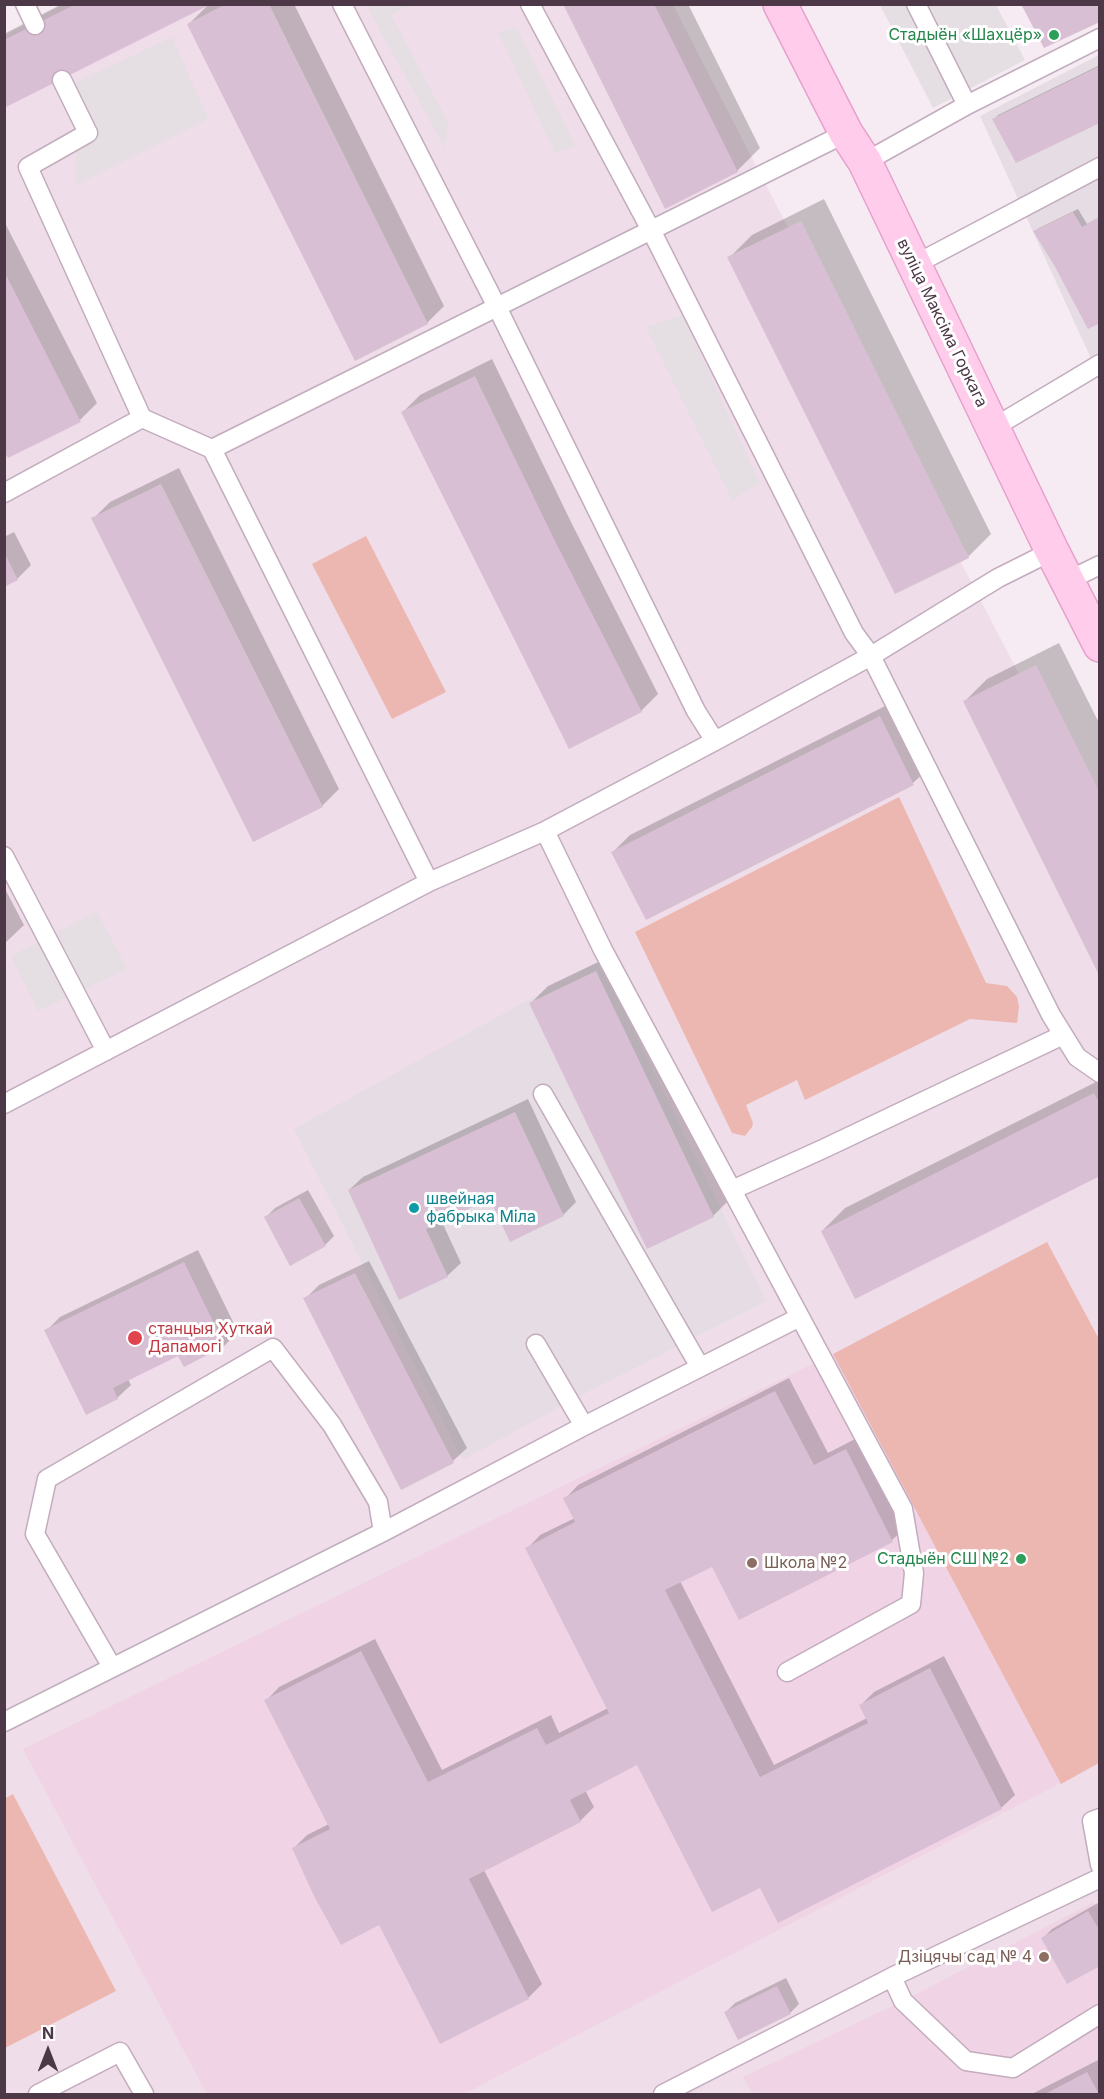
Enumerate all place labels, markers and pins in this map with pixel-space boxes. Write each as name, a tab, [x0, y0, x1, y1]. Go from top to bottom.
place label: Стадыён «Шахцёр»	[888, 25, 1042, 45]
marker: Стадыён «Шахцёр»	[1047, 28, 1061, 42]
place label: швейная фабрыка Міла	[426, 1189, 536, 1227]
marker: швейная фабрыка Міла	[407, 1201, 421, 1215]
place label: станцыя Хуткай Дапамогі	[148, 1319, 273, 1357]
marker: станцыя Хуткай Дапамогі	[126, 1329, 144, 1347]
place label: Стадыён СШ №2	[877, 1549, 1009, 1569]
marker: Стадыён СШ №2	[1014, 1552, 1028, 1566]
place label: Школа №2	[764, 1553, 847, 1573]
marker: Школа №2	[745, 1556, 759, 1570]
place label: Дзіцячы сад № 4	[898, 1947, 1032, 1967]
marker: Дзіцячы сад № 4	[1037, 1950, 1051, 1964]

